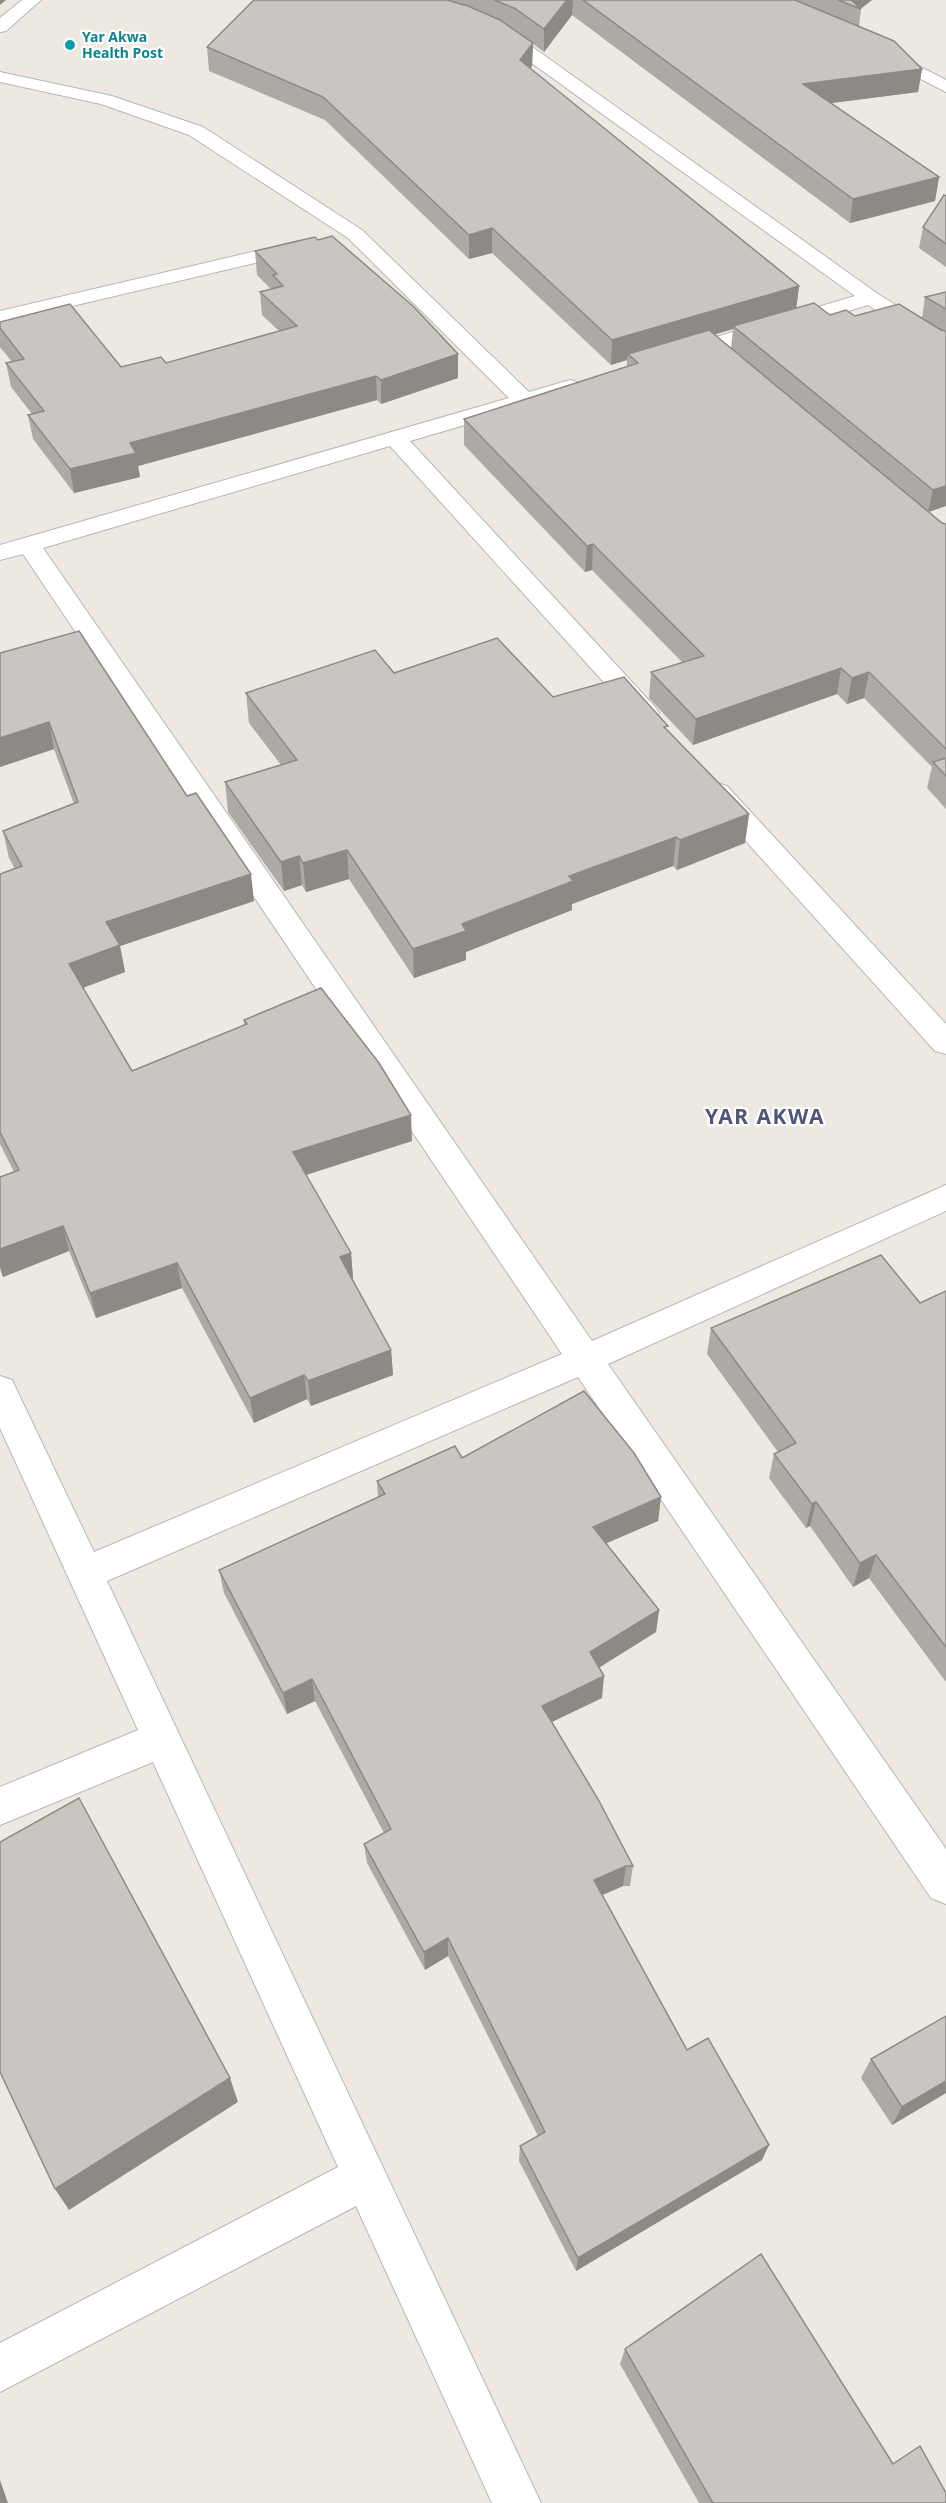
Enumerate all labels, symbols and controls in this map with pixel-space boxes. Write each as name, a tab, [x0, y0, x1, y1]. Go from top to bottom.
place label: Yar Akwa Health Post	[82, 27, 163, 62]
marker: Yar Akwa Health Post	[63, 38, 77, 52]
district label: YAR AKWA	[705, 1102, 825, 1130]

